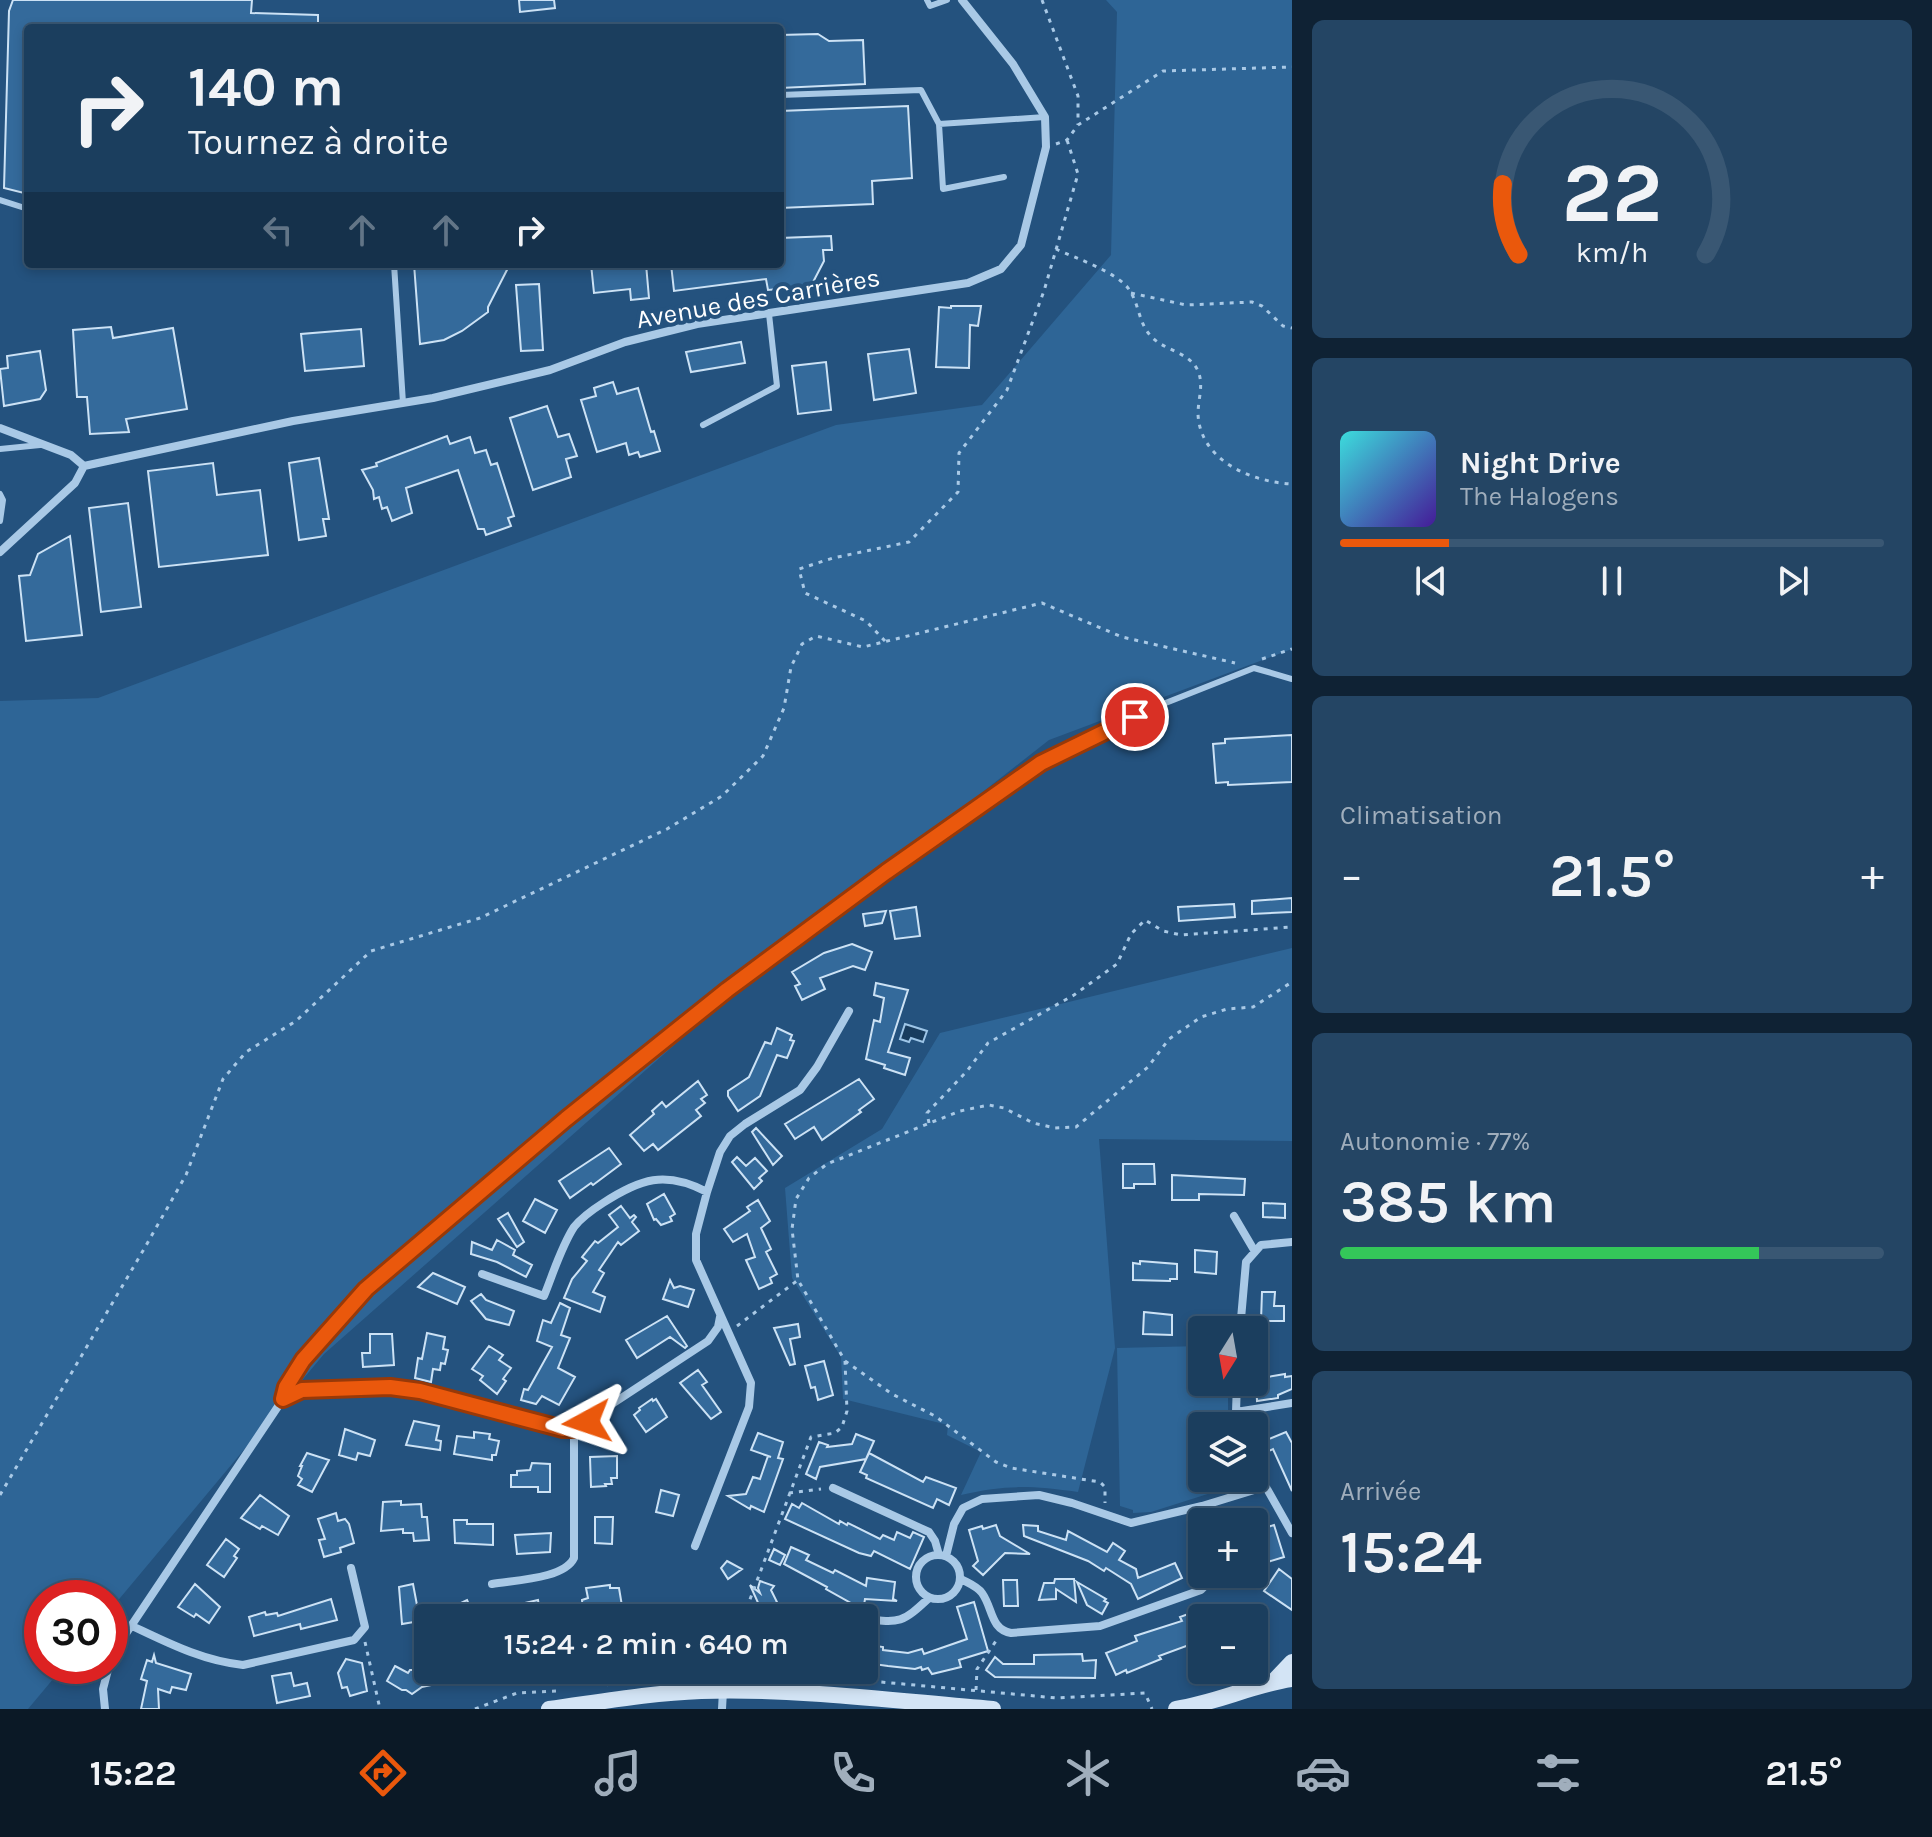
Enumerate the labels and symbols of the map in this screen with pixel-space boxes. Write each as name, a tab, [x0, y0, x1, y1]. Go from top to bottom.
street label: Avenue des Carrières	[634, 262, 882, 335]
pin	[1101, 683, 1169, 751]
north arrow	[1188, 1316, 1268, 1396]
position arrow	[545, 1380, 629, 1464]
speed limit sign: 30	[24, 1580, 128, 1684]

